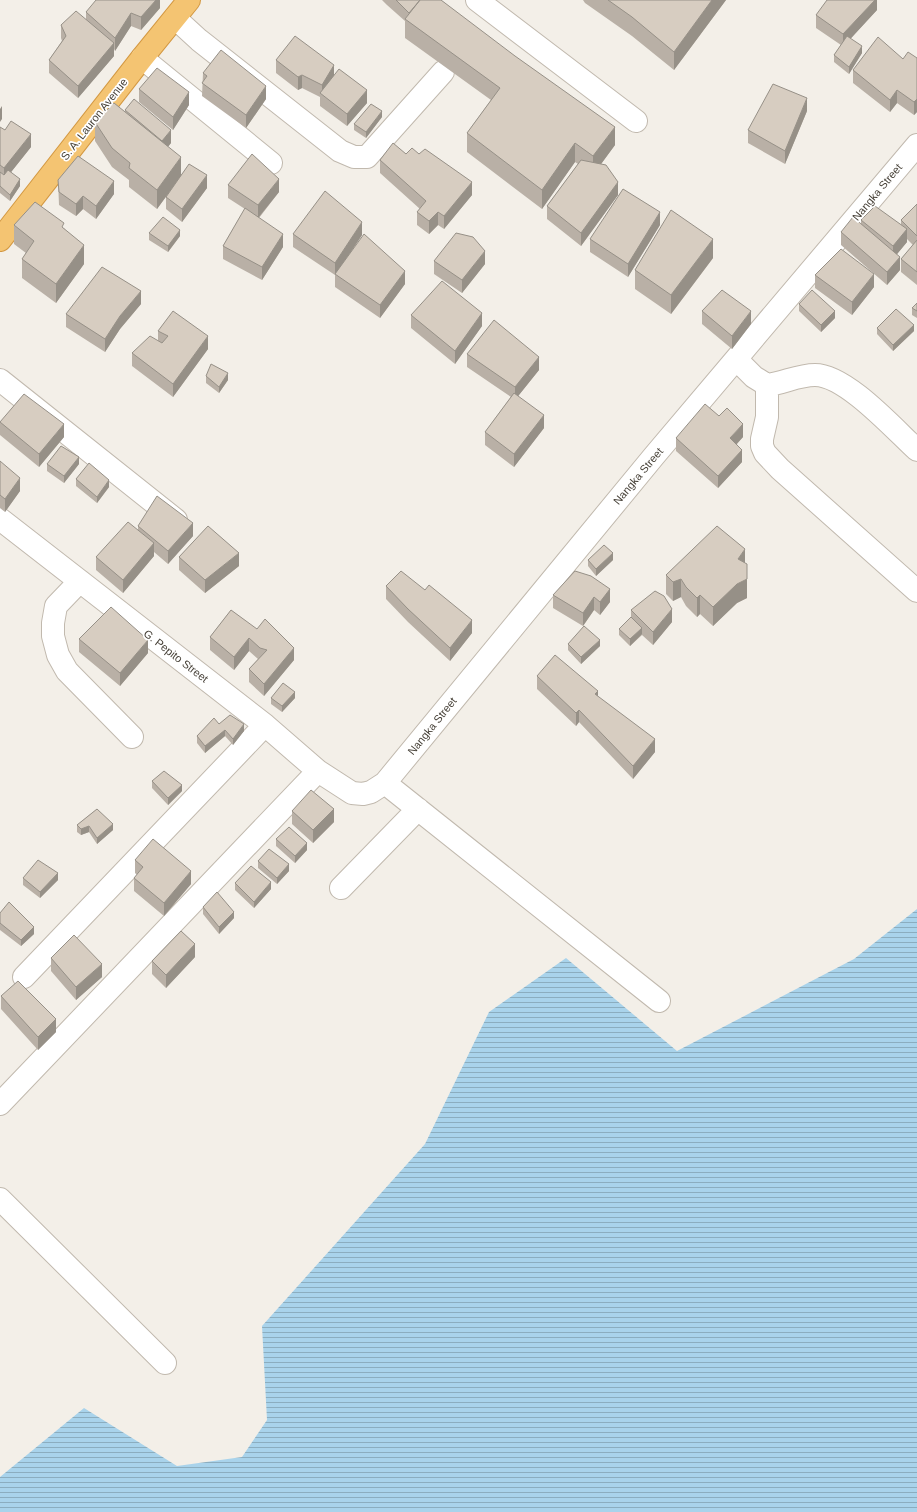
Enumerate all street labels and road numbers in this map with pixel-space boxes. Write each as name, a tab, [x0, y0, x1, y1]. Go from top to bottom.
street label: S. A. Lauron Avenue	[58, 76, 130, 162]
street label: Nangka Street	[850, 161, 904, 223]
street label: Nangka Street	[611, 445, 665, 507]
street label: G. Pepito Street	[141, 627, 211, 685]
street label: Nangka Street	[405, 695, 459, 757]

